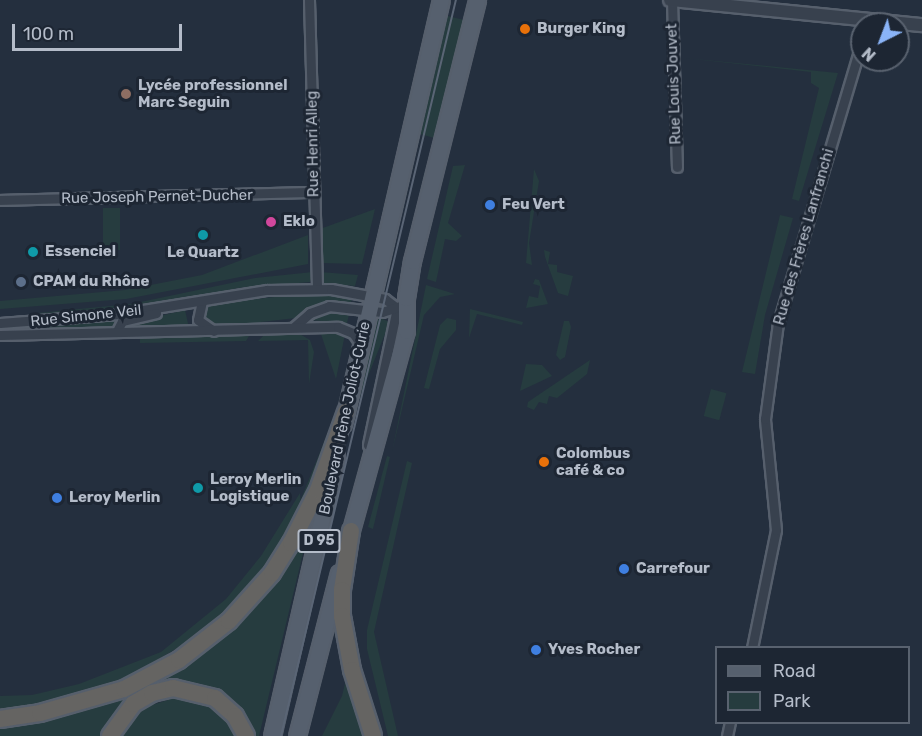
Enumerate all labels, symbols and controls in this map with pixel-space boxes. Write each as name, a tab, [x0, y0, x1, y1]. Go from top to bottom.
scale bar	[15, 12, 184, 50]
north arrow	[850, 12, 910, 72]
place label: Burger King	[537, 20, 626, 38]
marker: Burger King	[518, 22, 532, 36]
text: 100 m	[23, 23, 74, 45]
street label: Rue Louis Jouvet	[663, 23, 685, 145]
text: N	[858, 43, 880, 65]
place label: Lycée professionnel Marc Seguin	[138, 76, 287, 111]
marker: Lycée professionnel Marc Seguin	[119, 87, 133, 101]
street label: Rue Henri Alleg	[303, 90, 323, 198]
street label: Rue des Frères Lanfranchi	[770, 147, 838, 327]
street label: Rue Joseph Pernet-Ducher	[61, 186, 253, 208]
place label: Feu Vert	[502, 196, 565, 214]
marker: Feu Vert	[483, 198, 497, 212]
place label: Eklo	[283, 213, 315, 231]
marker: Eklo	[264, 215, 278, 229]
marker: Le Quartz	[196, 228, 210, 242]
place label: Essenciel	[45, 243, 116, 261]
place label: Le Quartz	[167, 244, 239, 262]
marker: Essenciel	[26, 245, 40, 259]
place label: CPAM du Rhône	[33, 273, 149, 291]
marker: CPAM du Rhône	[14, 275, 28, 289]
street label: Rue Simone Veil	[30, 301, 142, 331]
street label: Boulevard Irène Joliot-Curie	[316, 320, 374, 516]
place label: Colombus café & co	[556, 444, 630, 479]
marker: Colombus café & co	[537, 455, 551, 469]
place label: Leroy Merlin Logistique	[210, 470, 302, 505]
marker: Leroy Merlin Logistique	[191, 481, 205, 495]
place label: Leroy Merlin	[69, 489, 161, 507]
marker: Leroy Merlin	[50, 491, 64, 505]
road number: D 95	[296, 530, 342, 552]
place label: Carrefour	[636, 560, 710, 578]
marker: Carrefour	[617, 562, 631, 576]
place label: Yves Rocher	[548, 641, 640, 659]
marker: Yves Rocher	[529, 643, 543, 657]
legend	[715, 646, 910, 724]
text: Road	[773, 660, 816, 682]
text: Park	[773, 690, 810, 712]

